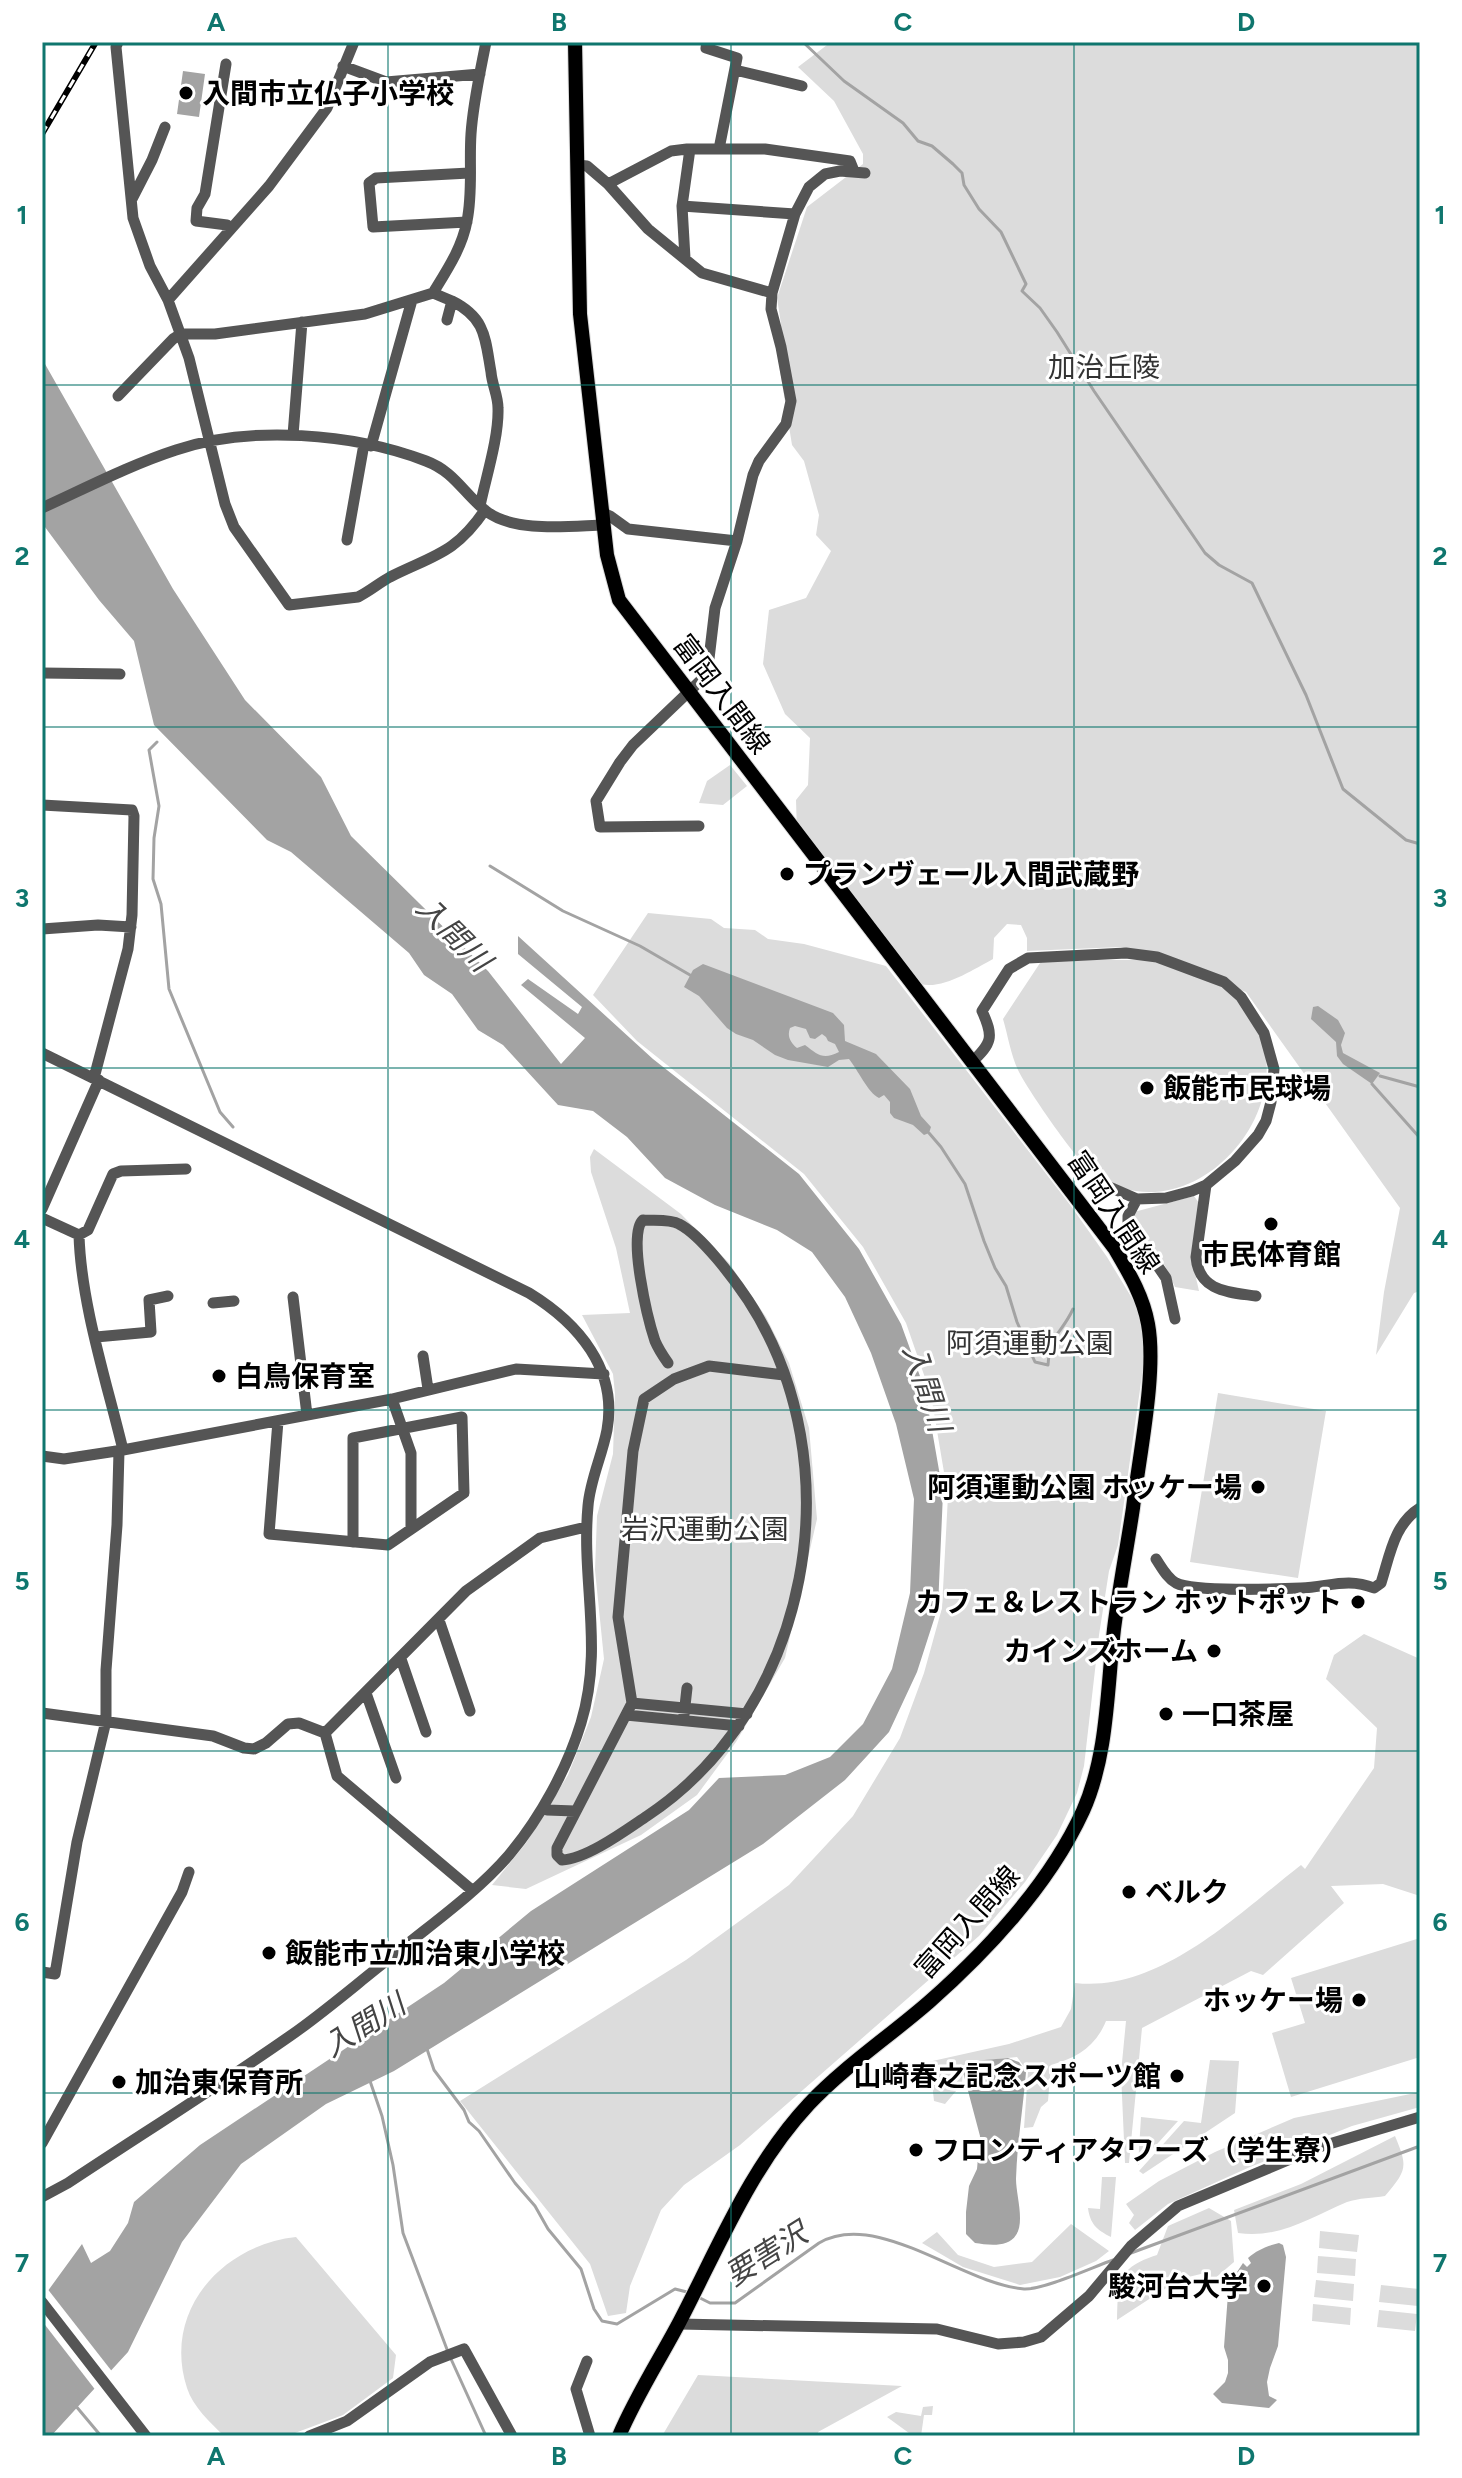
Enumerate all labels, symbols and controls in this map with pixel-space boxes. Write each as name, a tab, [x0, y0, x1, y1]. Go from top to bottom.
text: A	[207, 6, 226, 38]
text: B	[551, 6, 567, 38]
text: C	[894, 6, 913, 38]
text: D	[1237, 6, 1255, 38]
place label: 入間市立仏子小学校	[202, 76, 454, 110]
marker: 入間市立仏子小学校	[177, 84, 195, 102]
text: 1	[17, 199, 27, 231]
text: 1	[1435, 199, 1445, 231]
park label: 加治丘陵	[1048, 350, 1160, 384]
text: 2	[14, 540, 30, 572]
text: 2	[1432, 540, 1448, 572]
street label: 富岡入間線	[666, 628, 778, 760]
place label: プランヴェール入間武蔵野	[803, 857, 1139, 891]
marker: プランヴェール入間武蔵野	[778, 865, 796, 883]
text: 3	[15, 882, 29, 914]
text: 3	[1433, 882, 1447, 914]
water label: 入間川	[409, 889, 501, 981]
place label: 飯能市民球場	[1163, 1071, 1331, 1105]
marker: 飯能市民球場	[1138, 1079, 1156, 1097]
street label: 富岡入間線	[1061, 1144, 1167, 1280]
marker: 市民体育館	[1262, 1215, 1280, 1233]
text: 4	[14, 1223, 30, 1255]
text: 4	[1432, 1223, 1448, 1255]
place label: 市民体育館	[1201, 1237, 1341, 1271]
park label: 阿須運動公園	[946, 1326, 1114, 1360]
water label: 入間川	[895, 1339, 959, 1439]
place label: 白鳥保育室	[235, 1359, 375, 1393]
marker: 白鳥保育室	[210, 1367, 228, 1385]
place label: 阿須運動公園 ホッケー場	[927, 1470, 1242, 1504]
marker: 阿須運動公園 ホッケー場	[1249, 1478, 1267, 1496]
park label: 岩沢運動公園	[621, 1512, 789, 1546]
text: 5	[14, 1565, 30, 1597]
text: 5	[1432, 1565, 1448, 1597]
place label: カフェ＆レストラン ホットポット	[915, 1585, 1342, 1619]
marker: カフェ＆レストラン ホットポット	[1349, 1593, 1367, 1611]
place label: カインズホーム	[1003, 1634, 1198, 1668]
marker: カインズホーム	[1205, 1642, 1223, 1660]
place label: 一口茶屋	[1182, 1697, 1294, 1731]
marker: 一口茶屋	[1157, 1705, 1175, 1723]
street label: 富岡入間線	[908, 1859, 1026, 1985]
place label: ベルク	[1145, 1875, 1229, 1909]
marker: ベルク	[1120, 1883, 1138, 1901]
text: 6	[14, 1906, 30, 1938]
text: 6	[1432, 1906, 1448, 1938]
place label: 飯能市立加治東小学校	[285, 1936, 565, 1970]
marker: 飯能市立加治東小学校	[260, 1944, 278, 1962]
place label: ホッケー場	[1203, 1983, 1343, 2017]
water label: 入間川	[316, 1984, 415, 2065]
marker: ホッケー場	[1350, 1991, 1368, 2009]
place label: 山崎春之記念スポーツ館	[854, 2059, 1161, 2093]
place label: 加治東保育所	[135, 2065, 303, 2099]
marker: 山崎春之記念スポーツ館	[1168, 2067, 1186, 2085]
marker: 加治東保育所	[110, 2073, 128, 2091]
place label: フロンティアタワーズ（学生寮）	[932, 2133, 1349, 2167]
marker: フロンティアタワーズ（学生寮）	[907, 2141, 925, 2159]
water label: 要害沢	[718, 2212, 817, 2294]
text: 7	[15, 2247, 29, 2279]
text: 7	[1433, 2247, 1447, 2279]
place label: 駿河台大学	[1108, 2269, 1248, 2303]
marker: 駿河台大学	[1255, 2277, 1273, 2295]
text: A	[207, 2440, 226, 2472]
text: B	[551, 2440, 567, 2472]
text: C	[894, 2440, 913, 2472]
text: D	[1237, 2440, 1255, 2472]

